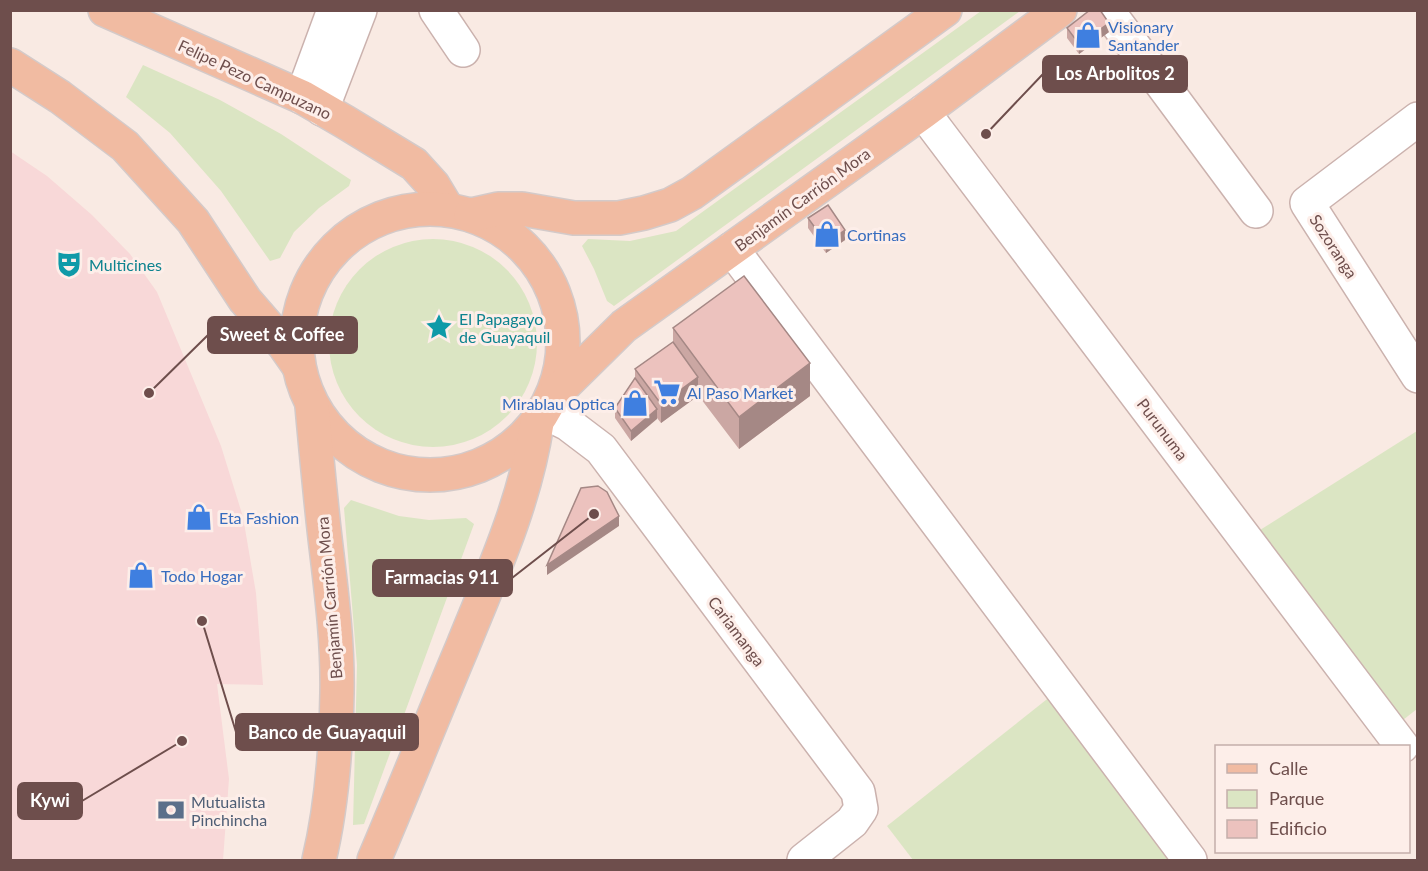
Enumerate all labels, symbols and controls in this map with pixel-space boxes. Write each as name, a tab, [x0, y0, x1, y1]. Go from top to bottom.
place label: Visionary Santander	[1108, 17, 1179, 54]
shop icon: Visionary Santander	[1073, 20, 1103, 50]
street label: Felipe Pezo Campuzano	[175, 35, 335, 123]
callout: Los Arbolitos 2	[1043, 56, 1187, 92]
text: Los Arbolitos 2	[1055, 62, 1175, 84]
street label: Benjamín Carrión Mora	[730, 143, 874, 255]
street label: Sozoranga	[1306, 210, 1362, 282]
shop icon: Cortinas	[812, 219, 842, 249]
place label: Cortinas	[847, 225, 906, 244]
theatre icon: Multicines	[54, 249, 84, 279]
place label: Multicines	[89, 255, 162, 274]
place label: El Papagayo de Guayaquil	[459, 309, 550, 346]
place icon: El Papagayo de Guayaquil	[424, 312, 454, 342]
callout: Sweet & Coffee	[208, 317, 357, 353]
text: Sweet & Coffee	[220, 323, 345, 345]
supermarket icon: Al Paso Market	[652, 377, 682, 407]
place label: Al Paso Market	[687, 383, 794, 402]
shop icon: Mirablau Optica	[620, 388, 650, 418]
place label: Mirablau Optica	[502, 394, 615, 413]
street label: Purunuma	[1134, 394, 1192, 464]
shop icon: Eta Fashion	[184, 502, 214, 532]
place label: Eta Fashion	[219, 508, 299, 527]
street label: Benjamín Carrión Mora	[312, 516, 346, 680]
shop icon: Todo Hogar	[126, 560, 156, 590]
callout: Farmacias 911	[373, 560, 512, 596]
place label: Todo Hogar	[161, 566, 243, 585]
text: Farmacias 911	[384, 566, 500, 588]
street label: Cariamanga	[705, 592, 769, 670]
callout: Banco de Guayaquil	[236, 714, 418, 750]
text: Banco de Guayaquil	[248, 721, 406, 743]
legend	[1215, 745, 1410, 853]
text: Calle	[1269, 757, 1308, 779]
callout: Kywi	[18, 783, 82, 819]
text: Parque	[1269, 787, 1324, 809]
text: Kywi	[30, 789, 70, 811]
place label: Mutualista Pinchincha	[191, 792, 267, 829]
bank icon: Mutualista Pinchincha	[156, 795, 186, 825]
text: Edificio	[1269, 817, 1327, 839]

